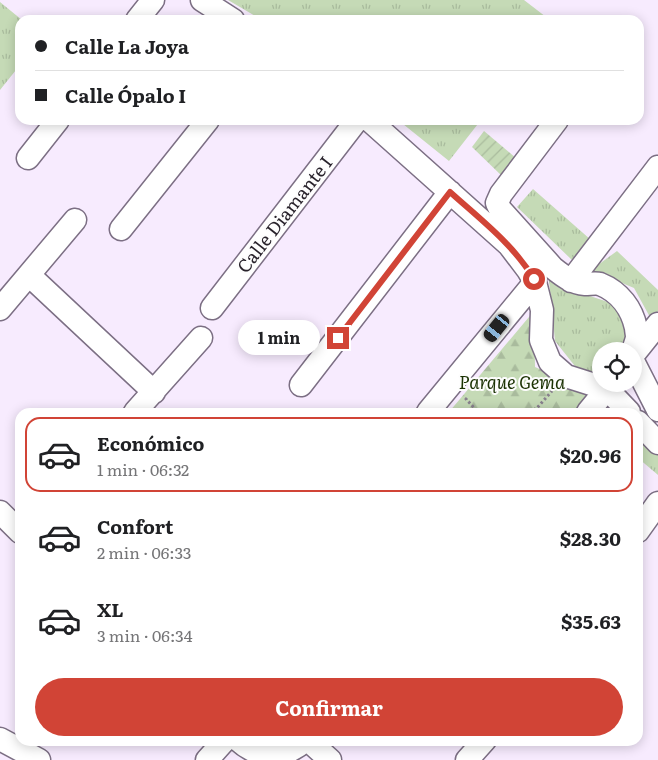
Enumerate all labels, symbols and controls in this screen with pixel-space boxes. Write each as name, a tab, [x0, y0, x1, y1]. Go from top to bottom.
text: Calle La Joya	[65, 32, 189, 60]
text: Calle Ópalo I	[65, 81, 186, 109]
street label: Calle Diamante I	[230, 150, 338, 278]
route start	[523, 268, 545, 290]
car	[481, 312, 512, 344]
callout: 1 min	[238, 320, 320, 356]
text: 1 min	[258, 325, 300, 349]
route end	[327, 327, 349, 349]
map controls	[592, 342, 642, 392]
button: locate	[592, 342, 642, 392]
park label: Parque Gema	[459, 368, 566, 395]
text: Económico	[97, 429, 204, 457]
icon: car	[37, 432, 82, 477]
text: $20.96	[559, 441, 621, 469]
text: 1 min · 06:32	[97, 457, 189, 481]
text: Confort	[97, 512, 173, 540]
icon: car	[37, 515, 82, 560]
text: $28.30	[560, 524, 621, 552]
text: 2 min · 06:33	[97, 540, 191, 564]
text: XL	[97, 595, 124, 623]
icon: car	[37, 598, 82, 643]
text: $35.63	[561, 607, 621, 635]
text: 3 min · 06:34	[97, 623, 192, 647]
button: Confirmar	[35, 678, 623, 736]

